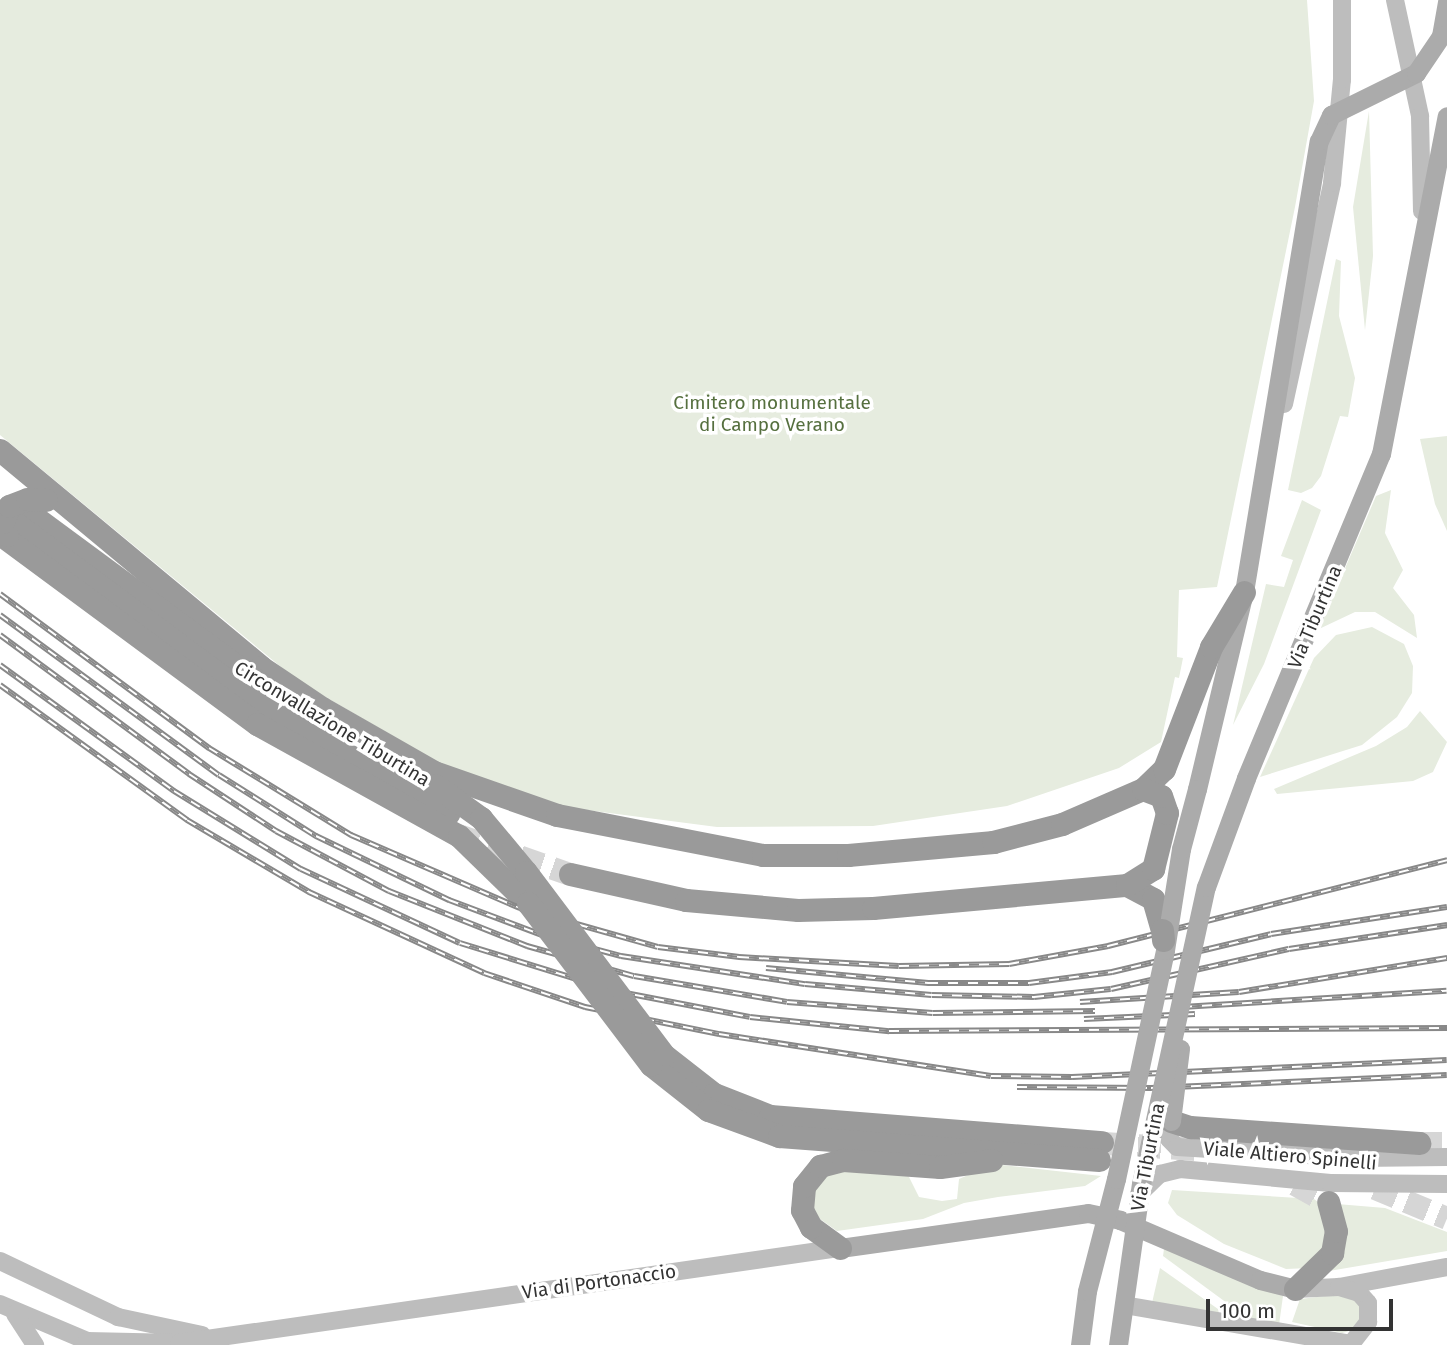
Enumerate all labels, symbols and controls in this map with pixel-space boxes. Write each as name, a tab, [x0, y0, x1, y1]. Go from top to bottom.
park label: Cimitero monumentale di Campo Verano	[673, 392, 871, 436]
street label: Via Tiburtina	[1283, 562, 1347, 672]
street label: Circonvallazione Tiburtina	[230, 657, 434, 791]
street label: Via Tiburtina	[1126, 1101, 1170, 1213]
street label: Viale Altiero Spinelli	[1202, 1137, 1378, 1175]
street label: Via di Portonaccio	[521, 1260, 677, 1304]
scale bar	[1209, 1286, 1396, 1330]
text: 100 m	[1219, 1298, 1275, 1324]

